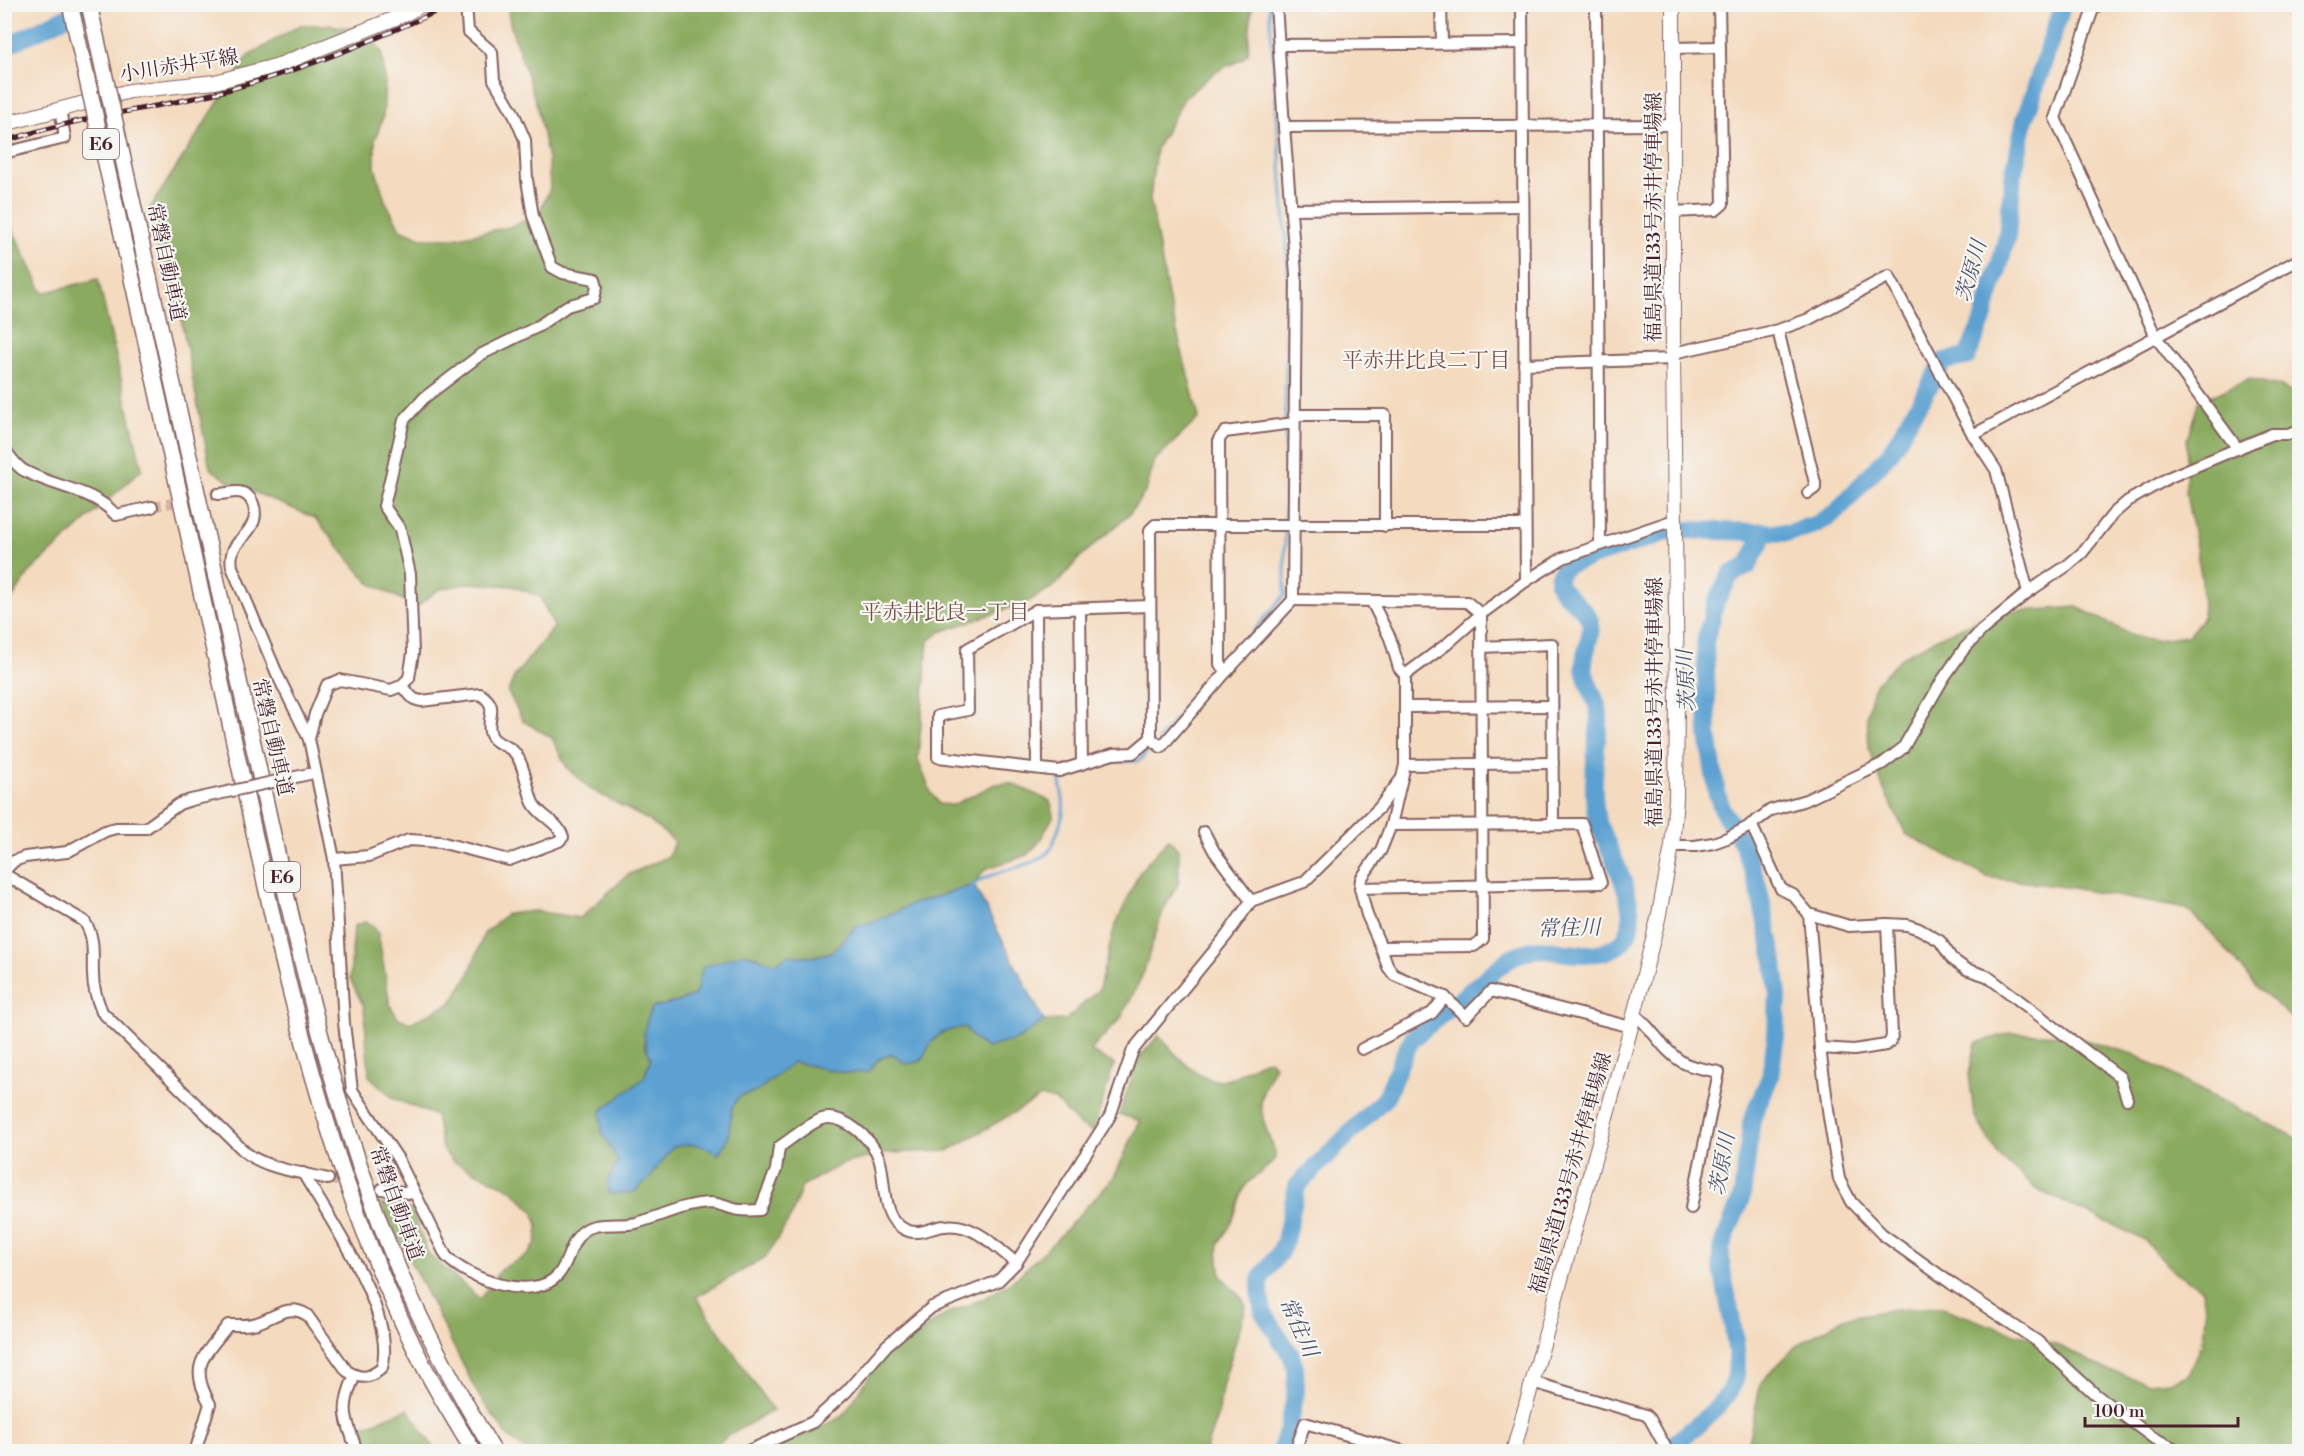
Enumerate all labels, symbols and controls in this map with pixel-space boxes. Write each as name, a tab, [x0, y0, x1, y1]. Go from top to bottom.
street label: 小川赤井平線	[118, 45, 240, 88]
street label: 福島県道133号赤井停車場線	[1642, 92, 1667, 342]
road number: E6	[83, 129, 119, 159]
street label: 常磐自動車道	[141, 201, 190, 324]
water label: 茨原川	[1951, 235, 1994, 305]
district label: 平赤井比良二丁目	[1342, 348, 1510, 374]
street label: 福島県道133号赤井停車場線	[1643, 577, 1668, 827]
district label: 平赤井比良一丁目	[861, 600, 1029, 626]
water label: 茨原川	[1672, 647, 1702, 713]
street label: 常磐自動車道	[246, 676, 297, 799]
road number: E6	[264, 862, 300, 892]
water label: 常住川	[1537, 915, 1603, 943]
street label: 福島県道133号赤井停車場線	[1525, 1049, 1618, 1297]
water label: 茨原川	[1705, 1129, 1742, 1197]
street label: 常磐自動車道	[363, 1143, 428, 1264]
water label: 常住川	[1273, 1293, 1324, 1363]
scale bar	[2085, 1390, 2238, 1428]
text: 100 m	[2094, 1400, 2145, 1423]

